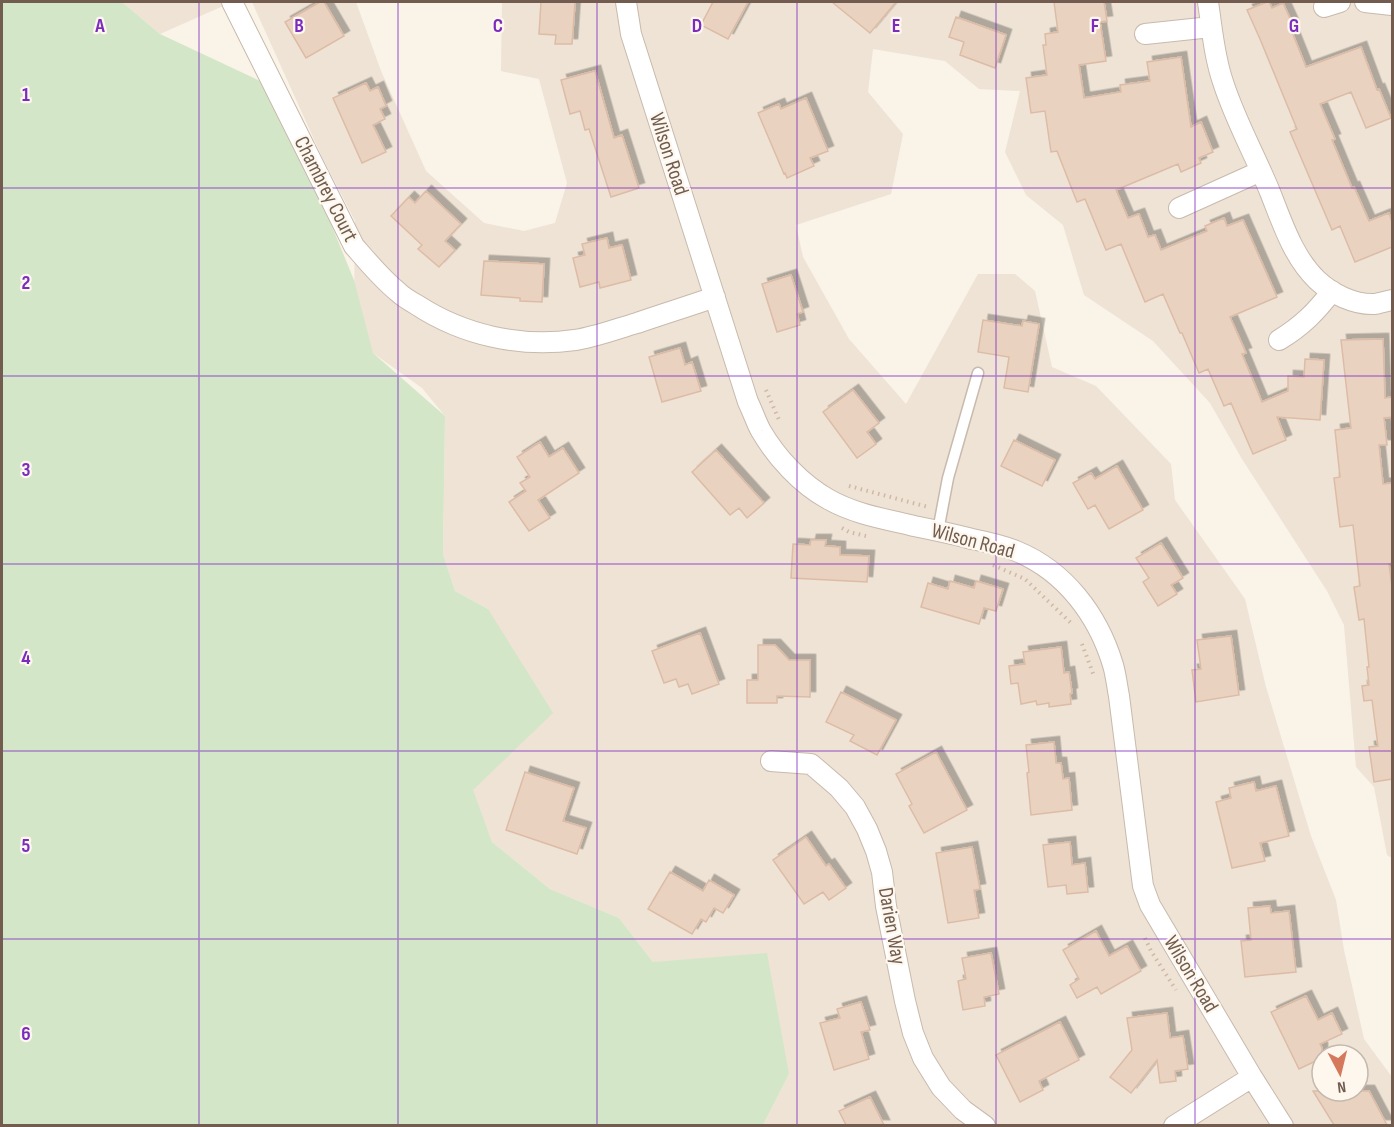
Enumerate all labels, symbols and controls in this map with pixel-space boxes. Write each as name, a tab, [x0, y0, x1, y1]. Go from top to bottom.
text: A	[94, 14, 105, 38]
text: B	[294, 14, 304, 38]
text: C	[493, 14, 503, 38]
text: D	[692, 14, 702, 38]
text: E	[892, 14, 900, 38]
text: F	[1091, 14, 1099, 38]
text: G	[1289, 14, 1299, 38]
text: 1	[22, 83, 30, 107]
street label: Wilson Road	[644, 110, 694, 198]
street label: Chambrey Court	[289, 132, 363, 246]
text: 2	[22, 271, 30, 295]
text: 3	[22, 458, 31, 482]
street label: Wilson Road	[929, 518, 1017, 564]
text: 4	[21, 646, 31, 670]
text: 5	[22, 834, 31, 858]
street label: Darien Way	[873, 885, 911, 967]
street label: Wilson Road	[1158, 931, 1224, 1017]
text: 6	[21, 1022, 31, 1046]
north arrow	[1310, 1043, 1370, 1103]
text: N	[1336, 1076, 1347, 1096]

